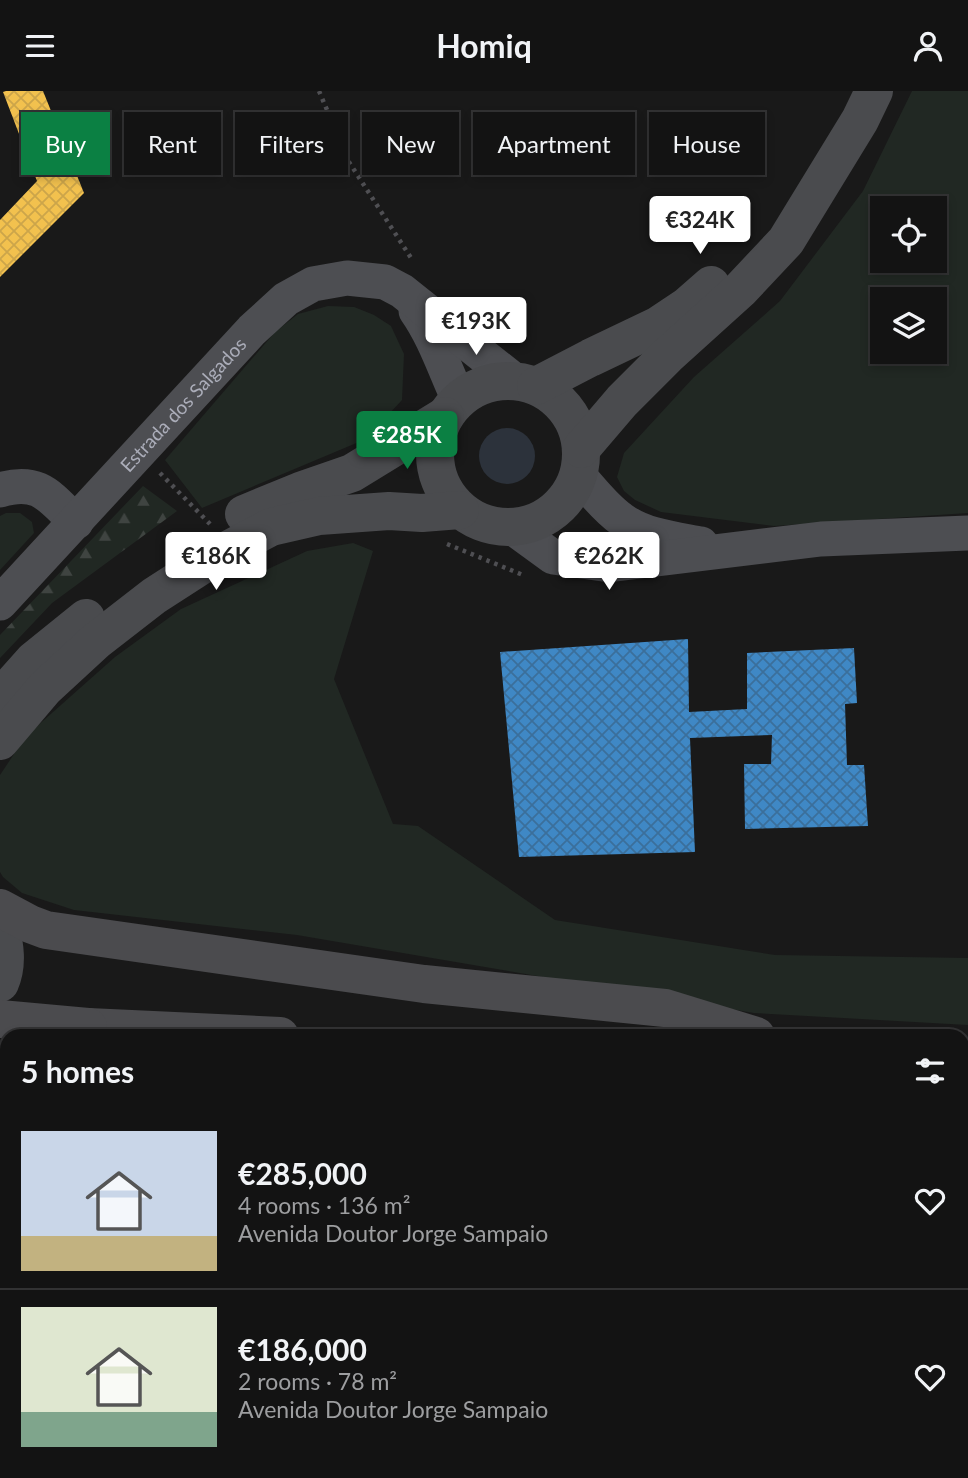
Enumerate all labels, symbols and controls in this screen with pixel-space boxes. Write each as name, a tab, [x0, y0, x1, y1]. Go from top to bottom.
text: Homiq	[436, 26, 532, 65]
icon: menu	[21, 27, 59, 65]
icon: person	[909, 27, 947, 65]
chip: Buy	[21, 112, 110, 175]
chip: Rent	[124, 112, 221, 175]
chip: Filters	[235, 112, 348, 175]
chip: New	[362, 112, 459, 175]
chip: Apartment	[473, 112, 635, 175]
chip: House	[649, 112, 765, 175]
map controls	[870, 196, 947, 364]
button: locate	[870, 196, 947, 273]
pin: €324K	[651, 197, 749, 256]
text: €324K	[665, 205, 735, 233]
button: layers	[870, 287, 947, 364]
pin: €193K	[427, 297, 525, 357]
text: €193K	[441, 306, 511, 334]
street label: Estrada dos Salgados	[115, 332, 250, 476]
pin: €285K	[358, 411, 456, 471]
text: €285K	[372, 420, 442, 448]
pin: €186K	[167, 533, 265, 592]
pin: €262K	[560, 533, 658, 592]
text: €186K	[181, 541, 251, 569]
text: €262K	[574, 541, 644, 569]
icon: filters	[911, 1052, 949, 1090]
text: 5 homes	[21, 1053, 134, 1089]
text: €285,000	[238, 1155, 367, 1191]
icon: home	[77, 1159, 161, 1243]
icon: heart	[911, 1182, 949, 1220]
text: 4 rooms · 136 m²	[238, 1191, 410, 1219]
text: Avenida Doutor Jorge Sampaio	[238, 1219, 548, 1247]
text: €186,000	[238, 1331, 367, 1367]
icon: home	[77, 1335, 161, 1419]
icon: heart	[911, 1358, 949, 1396]
text: 2 rooms · 78 m²	[238, 1367, 397, 1395]
text: Avenida Doutor Jorge Sampaio	[238, 1395, 548, 1423]

